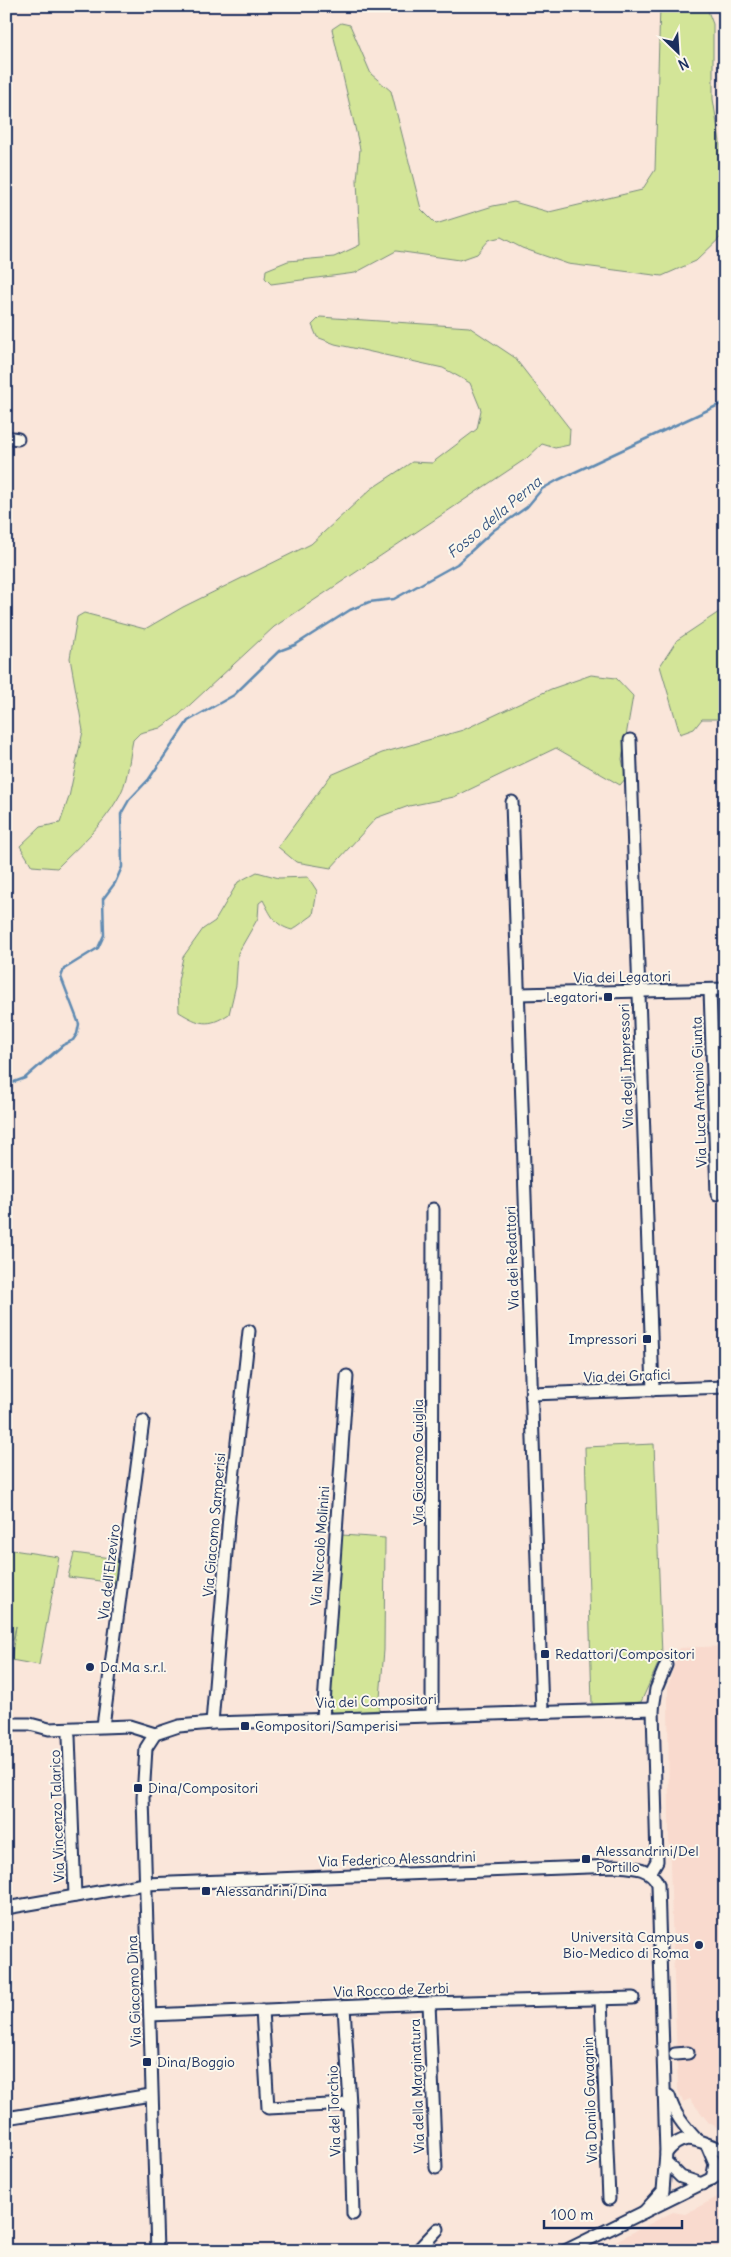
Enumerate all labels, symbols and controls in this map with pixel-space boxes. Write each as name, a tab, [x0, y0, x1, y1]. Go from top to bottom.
north arrow	[654, 28, 704, 78]
text: N	[675, 54, 692, 74]
water label: Fosso della Perna	[443, 471, 546, 562]
street label: Via dei Legatori	[573, 967, 671, 987]
place label: Legatori	[546, 988, 598, 1006]
marker: Legatori	[602, 991, 614, 1003]
street label: Via degli Impressori	[615, 1003, 637, 1129]
street label: Via Luca Antonio Giunta	[687, 1016, 711, 1168]
street label: Via dei Redattori	[501, 1206, 523, 1310]
place label: Impressori	[568, 1330, 637, 1348]
marker: Impressori	[641, 1333, 653, 1345]
street label: Via dei Grafici	[583, 1365, 671, 1387]
street label: Via Giacomo Guiglia	[409, 1399, 427, 1525]
street label: Via Giacomo Samperisi	[199, 1452, 229, 1598]
street label: Via Niccolò Molinini	[307, 1486, 333, 1606]
street label: Via dell'Elzeviro	[94, 1523, 124, 1621]
place label: Redattori/Compositori	[555, 1645, 695, 1663]
marker: Redattori/Compositori	[539, 1648, 551, 1660]
place label: Da.Ma s.r.l.	[100, 1658, 167, 1676]
marker: Da.Ma s.r.l.	[84, 1661, 96, 1673]
street label: Via dei Compositori	[315, 1690, 437, 1712]
place label: Compositori/Samperisi	[255, 1717, 398, 1735]
marker: Compositori/Samperisi	[239, 1720, 251, 1732]
street label: Via Vincenzo Talarico	[46, 1749, 68, 1883]
place label: Dina/Compositori	[148, 1779, 258, 1797]
marker: Dina/Compositori	[132, 1782, 144, 1794]
place label: Alessandrini/Del Portillo	[596, 1842, 699, 1876]
street label: Via Federico Alessandrini	[318, 1847, 476, 1871]
marker: Alessandrini/Del Portillo	[580, 1853, 592, 1865]
place label: Alessandrini/Dina	[216, 1882, 327, 1900]
marker: Alessandrini/Dina	[200, 1885, 212, 1897]
place label: Università Campus Bio-Medico di Roma	[563, 1928, 689, 1962]
street label: Via Giacomo Dina	[123, 1935, 145, 2047]
marker: Università Campus Bio-Medico di Roma	[693, 1939, 705, 1951]
street label: Via Rocco de Zerbi	[333, 1979, 449, 2001]
street label: Via della Marginatura	[406, 2018, 428, 2154]
street label: Via Danilo Gavagnin	[579, 2036, 601, 2164]
place label: Dina/Boggio	[157, 2053, 235, 2071]
marker: Dina/Boggio	[141, 2056, 153, 2068]
street label: Via del Torchio	[323, 2065, 345, 2157]
scale bar	[544, 2197, 681, 2229]
text: 100 m	[551, 2205, 593, 2224]

